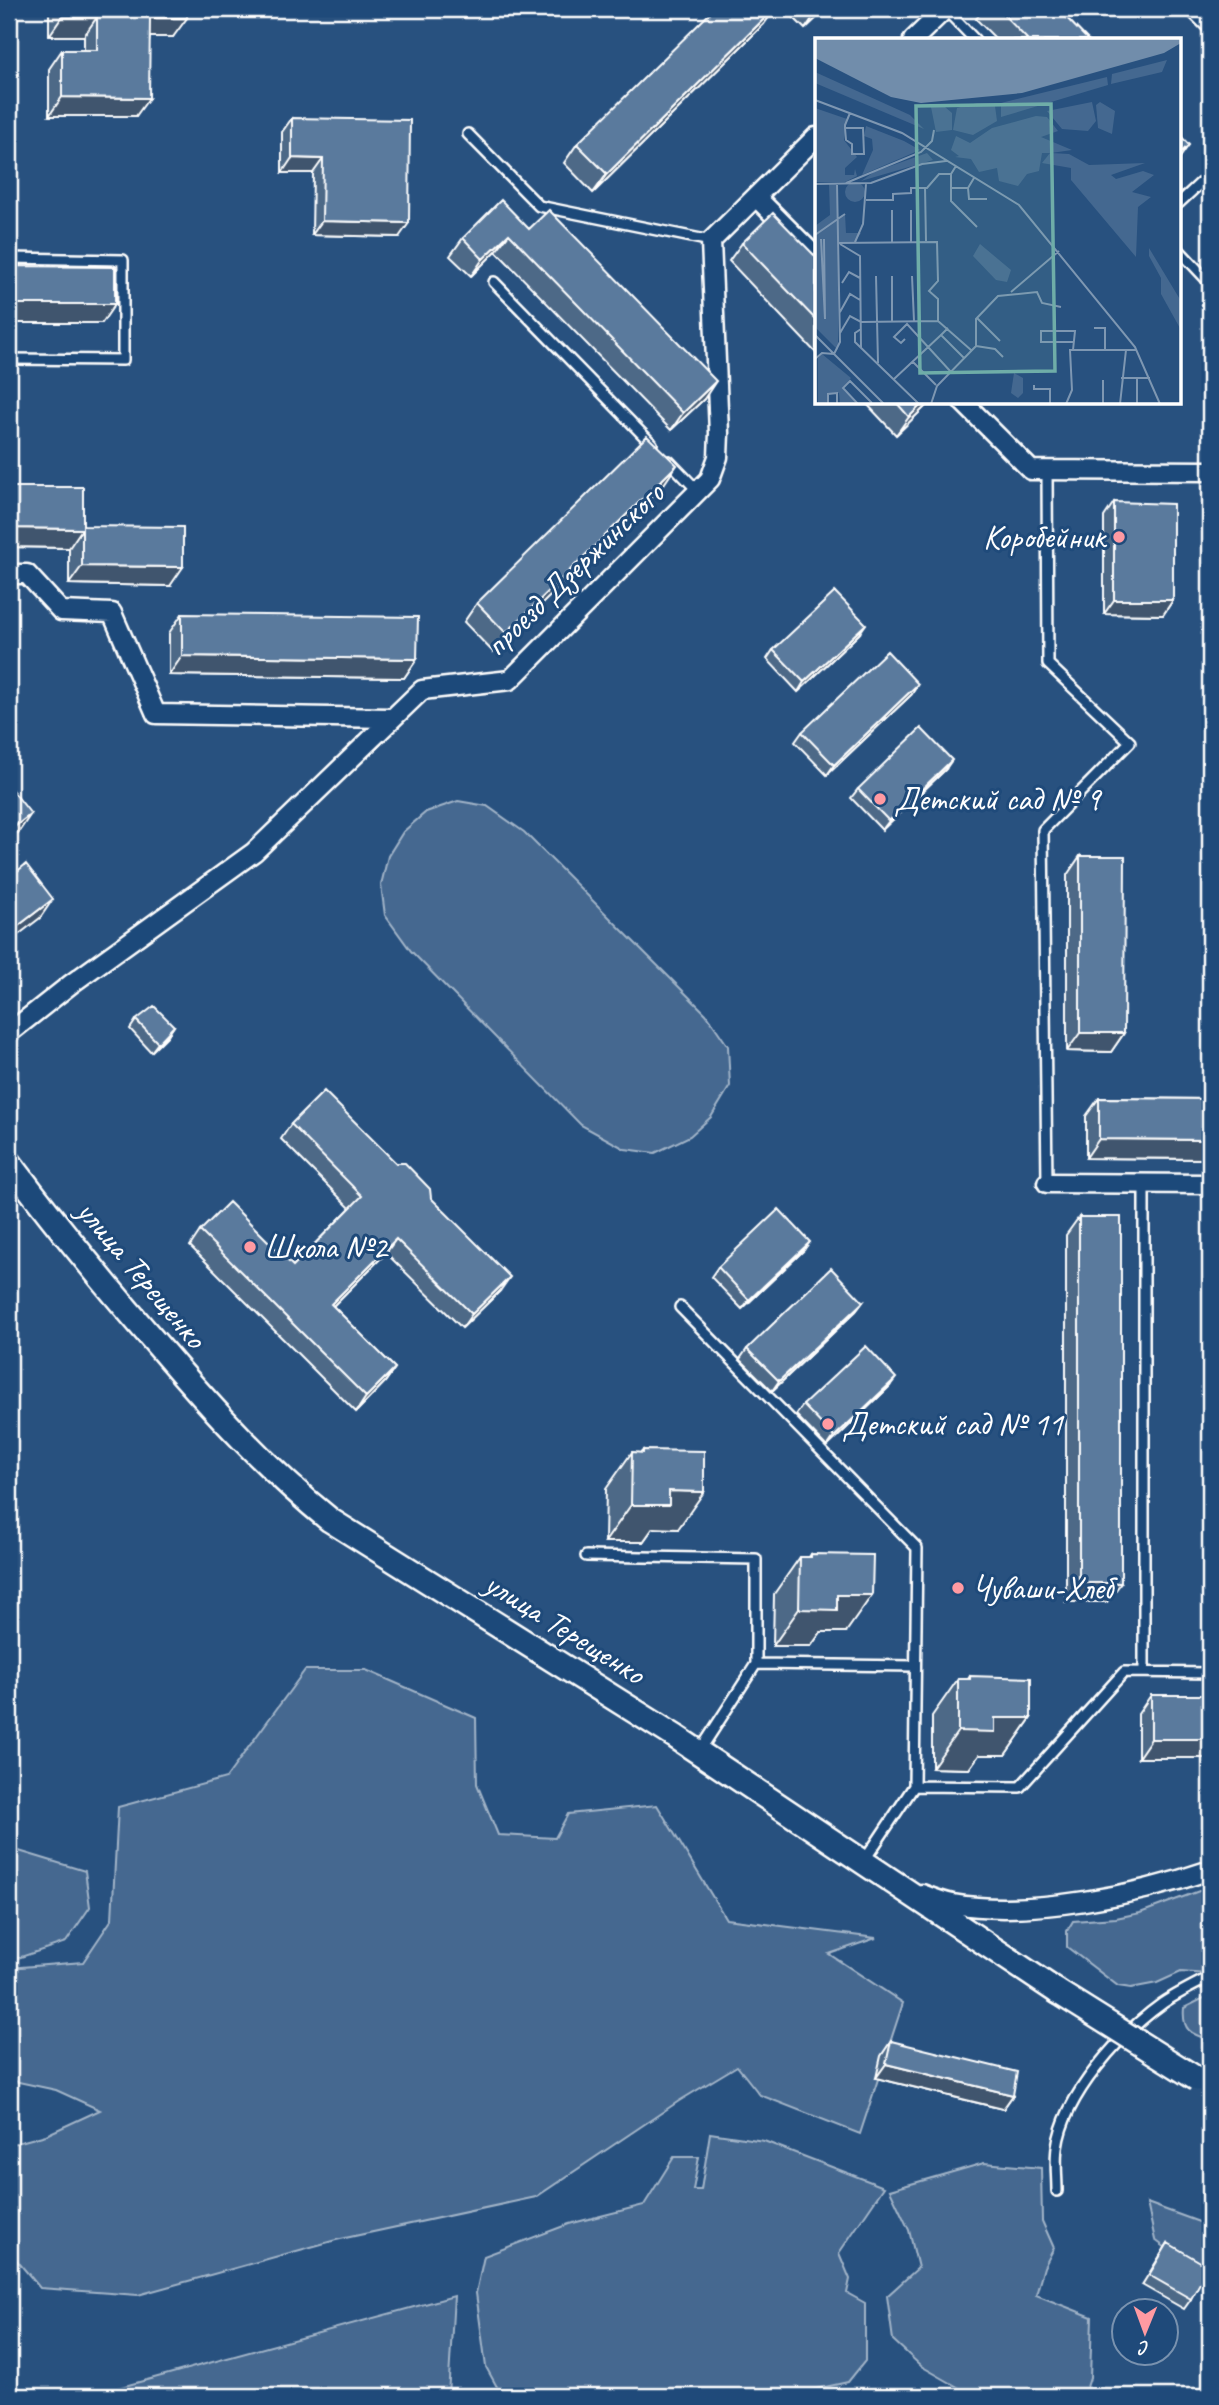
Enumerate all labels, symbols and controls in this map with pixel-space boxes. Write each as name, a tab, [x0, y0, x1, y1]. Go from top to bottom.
inset map	[815, 38, 1180, 404]
street label: проезд Дзержинского	[475, 472, 674, 665]
place label: Коробейник	[983, 516, 1108, 558]
marker: Коробейник	[1111, 529, 1127, 545]
place label: Детский сад № 9	[894, 778, 1103, 820]
marker: Детский сад № 9	[872, 791, 888, 807]
street label: улица Терещенко	[66, 1190, 218, 1359]
place label: Школа №2	[264, 1226, 390, 1268]
marker: Школа №2	[242, 1239, 258, 1255]
place label: Детский сад № 11	[842, 1403, 1065, 1445]
marker: Детский сад № 11	[820, 1416, 836, 1432]
street label: улица Терещенко	[475, 1561, 655, 1695]
place label: Чуваши-Хлеб	[972, 1567, 1119, 1609]
marker: Чуваши-Хлеб	[950, 1580, 966, 1596]
north arrow	[1110, 2296, 1180, 2366]
text: С	[1137, 2336, 1150, 2360]

